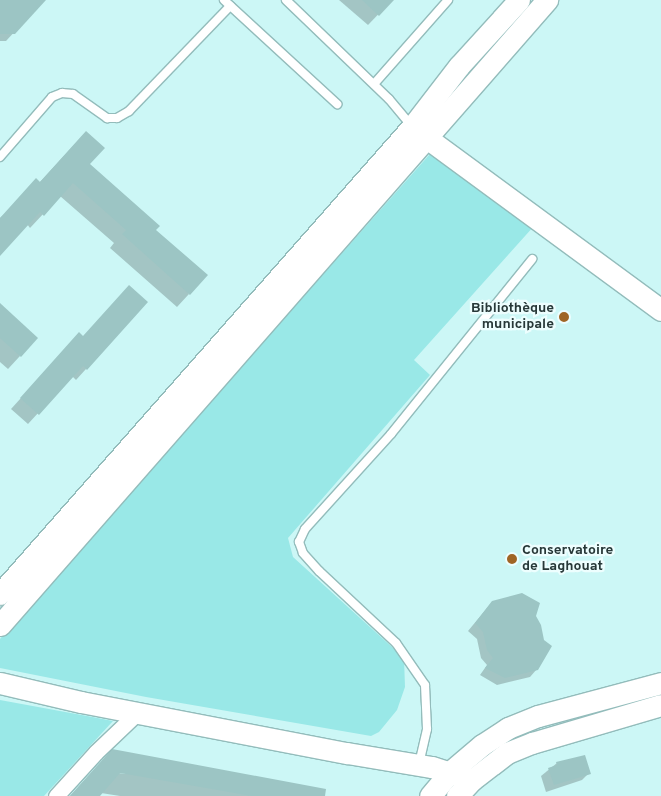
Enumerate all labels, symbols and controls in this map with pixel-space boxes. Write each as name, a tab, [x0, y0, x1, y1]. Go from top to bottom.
place label: Bibliothèque municipale	[471, 301, 554, 334]
marker: Bibliothèque municipale	[558, 311, 570, 323]
place label: Conservatoire de Laghouat	[522, 543, 613, 576]
marker: Conservatoire de Laghouat	[506, 553, 518, 565]

